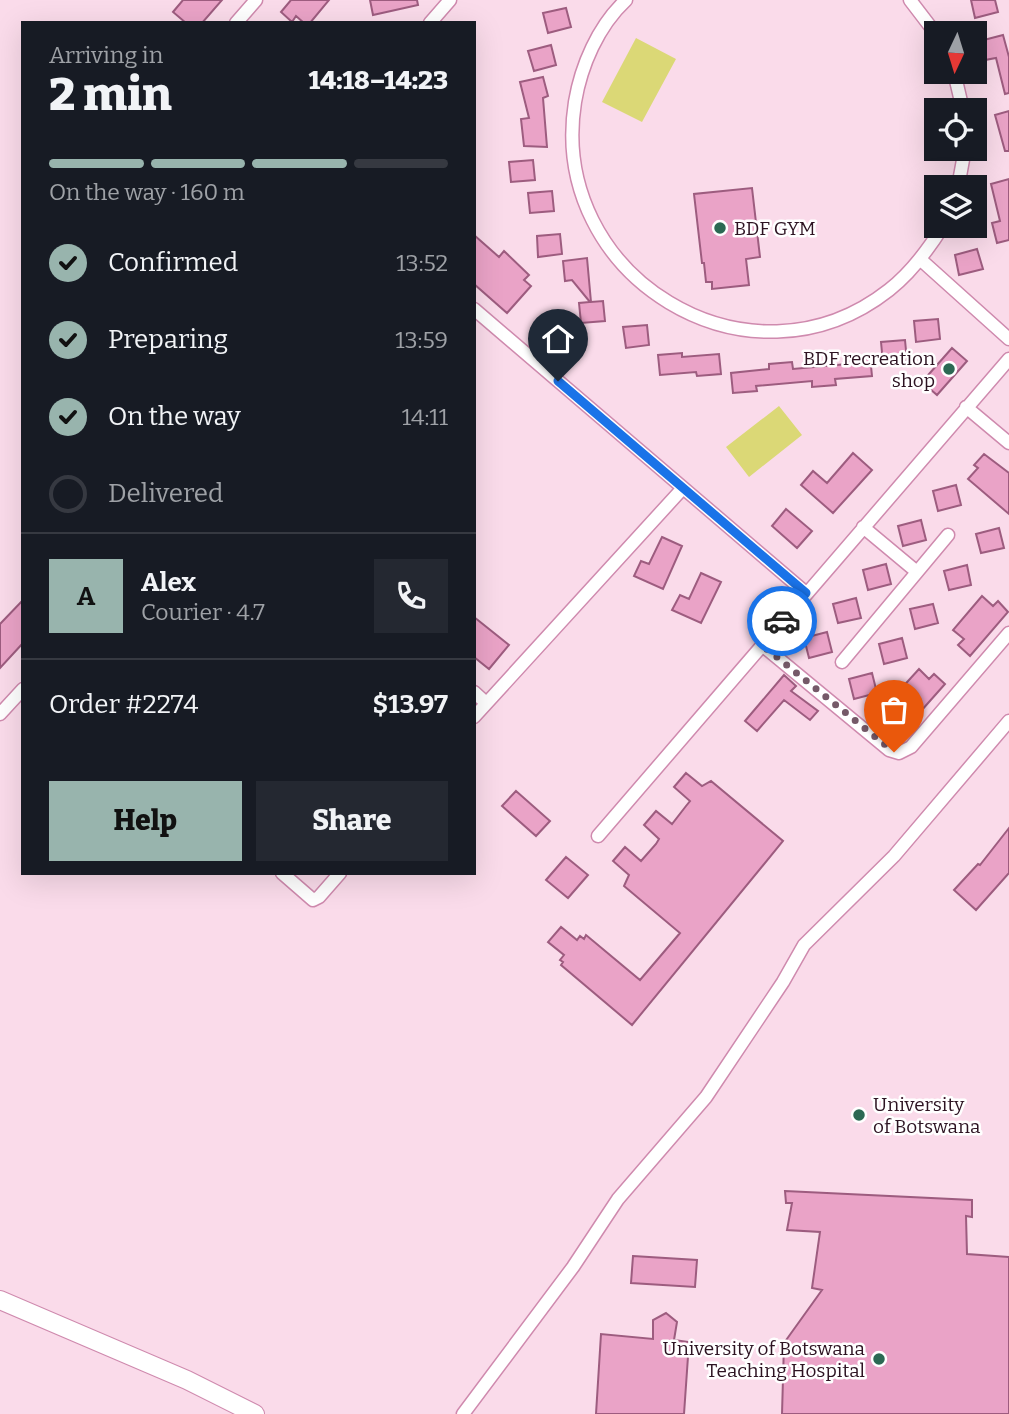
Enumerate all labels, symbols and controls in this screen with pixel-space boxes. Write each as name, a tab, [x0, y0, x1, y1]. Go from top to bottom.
north arrow	[924, 21, 987, 84]
map controls	[924, 21, 987, 238]
text: Arriving in	[49, 41, 163, 69]
text: 14:18–14:23	[309, 65, 448, 96]
text: 2 min	[49, 67, 172, 122]
button: locate	[924, 98, 987, 161]
button: layers	[924, 175, 987, 238]
text: On the way · 160 m	[49, 178, 245, 206]
place label: BDF GYM	[734, 217, 816, 240]
marker: BDF GYM	[712, 220, 728, 236]
icon: check	[49, 244, 87, 282]
text: Confirmed	[108, 247, 238, 278]
text: 13:52	[396, 249, 448, 277]
pin	[528, 309, 588, 381]
icon: home	[539, 320, 577, 358]
icon: check	[49, 321, 87, 359]
text: Preparing	[108, 324, 228, 355]
text: 13:59	[395, 326, 448, 354]
place label: BDF recreation shop	[803, 347, 935, 392]
marker: BDF recreation shop	[941, 361, 957, 377]
icon: check	[49, 398, 87, 436]
text: On the way	[108, 401, 241, 432]
text: 14:11	[402, 403, 448, 431]
text: Delivered	[108, 478, 223, 509]
button: phone	[374, 559, 448, 633]
text: Alex	[141, 567, 196, 598]
text: A	[77, 581, 95, 612]
courier	[747, 586, 817, 656]
text: Courier · 4.7	[141, 598, 265, 626]
icon: car	[763, 602, 801, 640]
pin	[864, 680, 924, 752]
text: Order #2274	[49, 689, 199, 720]
text: $13.97	[373, 689, 448, 720]
icon: bag	[875, 691, 913, 729]
button: Help	[49, 781, 242, 861]
button: Share	[256, 781, 448, 861]
place label: University of Botswana	[873, 1093, 981, 1138]
marker: University of Botswana	[851, 1107, 867, 1123]
place label: University of Botswana Teaching Hospital	[663, 1337, 866, 1382]
marker: University of Botswana Teaching Hospital	[871, 1351, 887, 1367]

